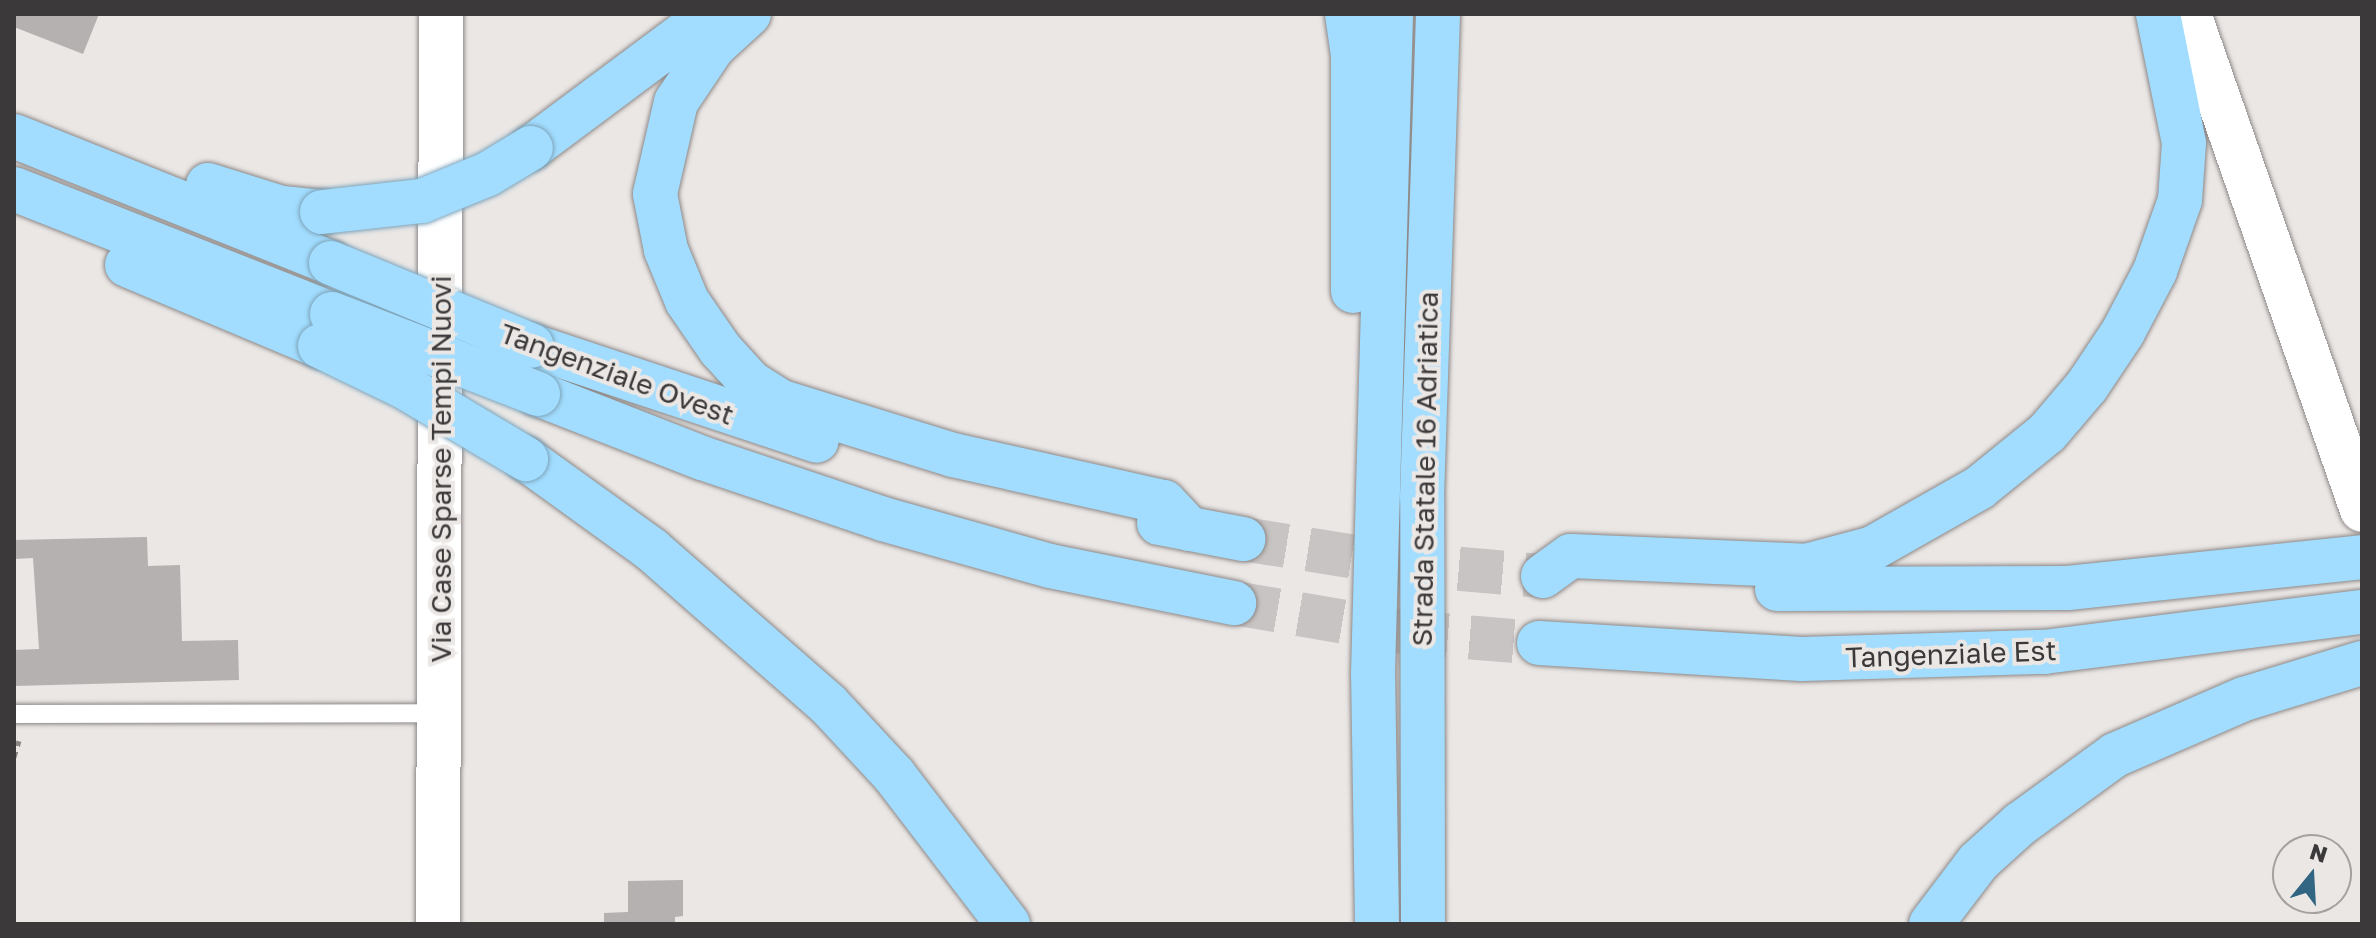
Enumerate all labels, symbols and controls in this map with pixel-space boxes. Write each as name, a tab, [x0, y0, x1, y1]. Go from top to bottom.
street label: Via Case Sparse Tempi Nuovi	[424, 275, 458, 663]
street label: Strada Statale 16 Adriatica	[1405, 291, 1445, 647]
street label: Tangenziale Ovest	[496, 316, 738, 432]
street label: Tangenziale Est	[1845, 634, 2057, 674]
north arrow	[2272, 834, 2352, 914]
text: N	[2307, 837, 2331, 868]

